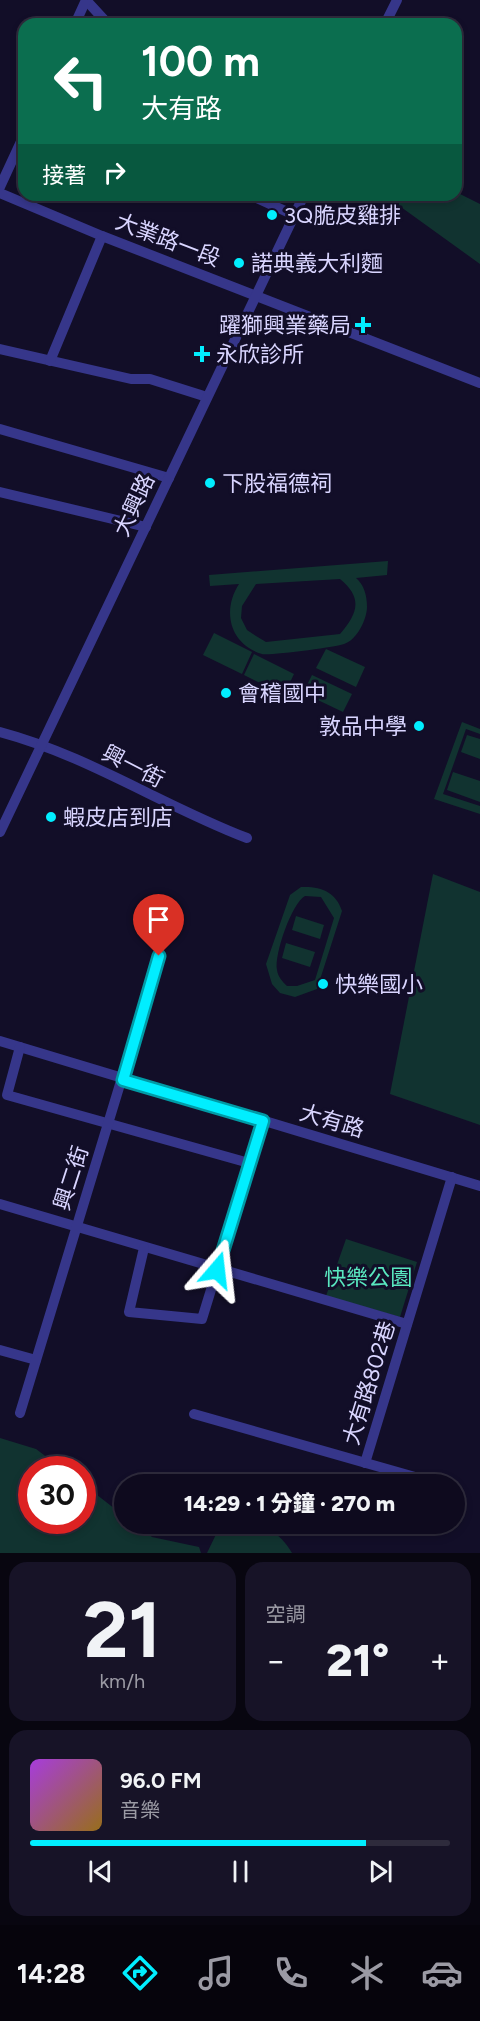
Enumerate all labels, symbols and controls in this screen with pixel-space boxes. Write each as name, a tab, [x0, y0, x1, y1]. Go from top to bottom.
text: 100 m	[141, 36, 260, 87]
icon: left	[42, 42, 120, 120]
text: 大有路	[141, 92, 222, 125]
icon: right	[98, 156, 131, 189]
text: 接著	[42, 162, 86, 189]
place label: 3Q脆皮雞排	[284, 202, 401, 229]
street label: 大業路一段	[112, 208, 224, 272]
marker: 3Q脆皮雞排	[265, 208, 279, 222]
place label: 諾典義大利麵	[251, 250, 383, 277]
marker: 諾典義大利麵	[232, 256, 246, 270]
place label: 躍獅興業藥局	[219, 312, 351, 339]
marker: 躍獅興業藥局	[356, 318, 370, 332]
place label: 永欣診所	[216, 341, 304, 368]
marker: 永欣診所	[193, 345, 211, 363]
street label: 大興路	[108, 469, 160, 541]
place label: 下股福德祠	[222, 470, 332, 497]
marker: 下股福德祠	[203, 476, 217, 490]
place label: 會稽國中	[238, 680, 326, 707]
marker: 會稽國中	[219, 686, 233, 700]
place label: 敦品中學	[319, 713, 407, 740]
marker: 敦品中學	[412, 719, 426, 733]
street label: 興一街	[97, 739, 169, 793]
place label: 蝦皮店到店	[63, 804, 173, 831]
marker: 蝦皮店到店	[44, 810, 58, 824]
pin	[133, 894, 184, 956]
icon: arrive	[142, 903, 175, 936]
place label: 快樂國小	[335, 971, 423, 998]
marker: 快樂國小	[316, 977, 330, 991]
street label: 大有路	[297, 1099, 367, 1143]
street label: 興二街	[48, 1142, 94, 1214]
position arrow	[185, 1238, 249, 1302]
park label: 快樂公園	[324, 1264, 412, 1291]
street label: 大有路802巷	[337, 1318, 401, 1448]
speed limit sign: 30	[18, 1456, 96, 1534]
text: 14:29 · 1 分鐘 · 270 m	[184, 1490, 395, 1517]
text: 21	[83, 1583, 161, 1677]
text: 空調	[266, 1602, 306, 1626]
text: 21°	[326, 1633, 389, 1687]
text: −	[266, 1641, 286, 1680]
text: +	[429, 1641, 450, 1680]
text: km/h	[99, 1669, 145, 1693]
text: 96.0 FM	[120, 1767, 202, 1794]
text: 音樂	[120, 1798, 160, 1822]
icon: previous	[84, 1855, 117, 1888]
icon: pause	[224, 1855, 257, 1888]
icon: next	[364, 1855, 397, 1888]
icon: directions	[119, 1952, 161, 1994]
icon: music	[195, 1952, 237, 1994]
icon: phone	[270, 1952, 312, 1994]
icon: climate	[346, 1952, 388, 1994]
icon: car	[421, 1952, 463, 1994]
text: 14:28	[17, 1957, 86, 1990]

